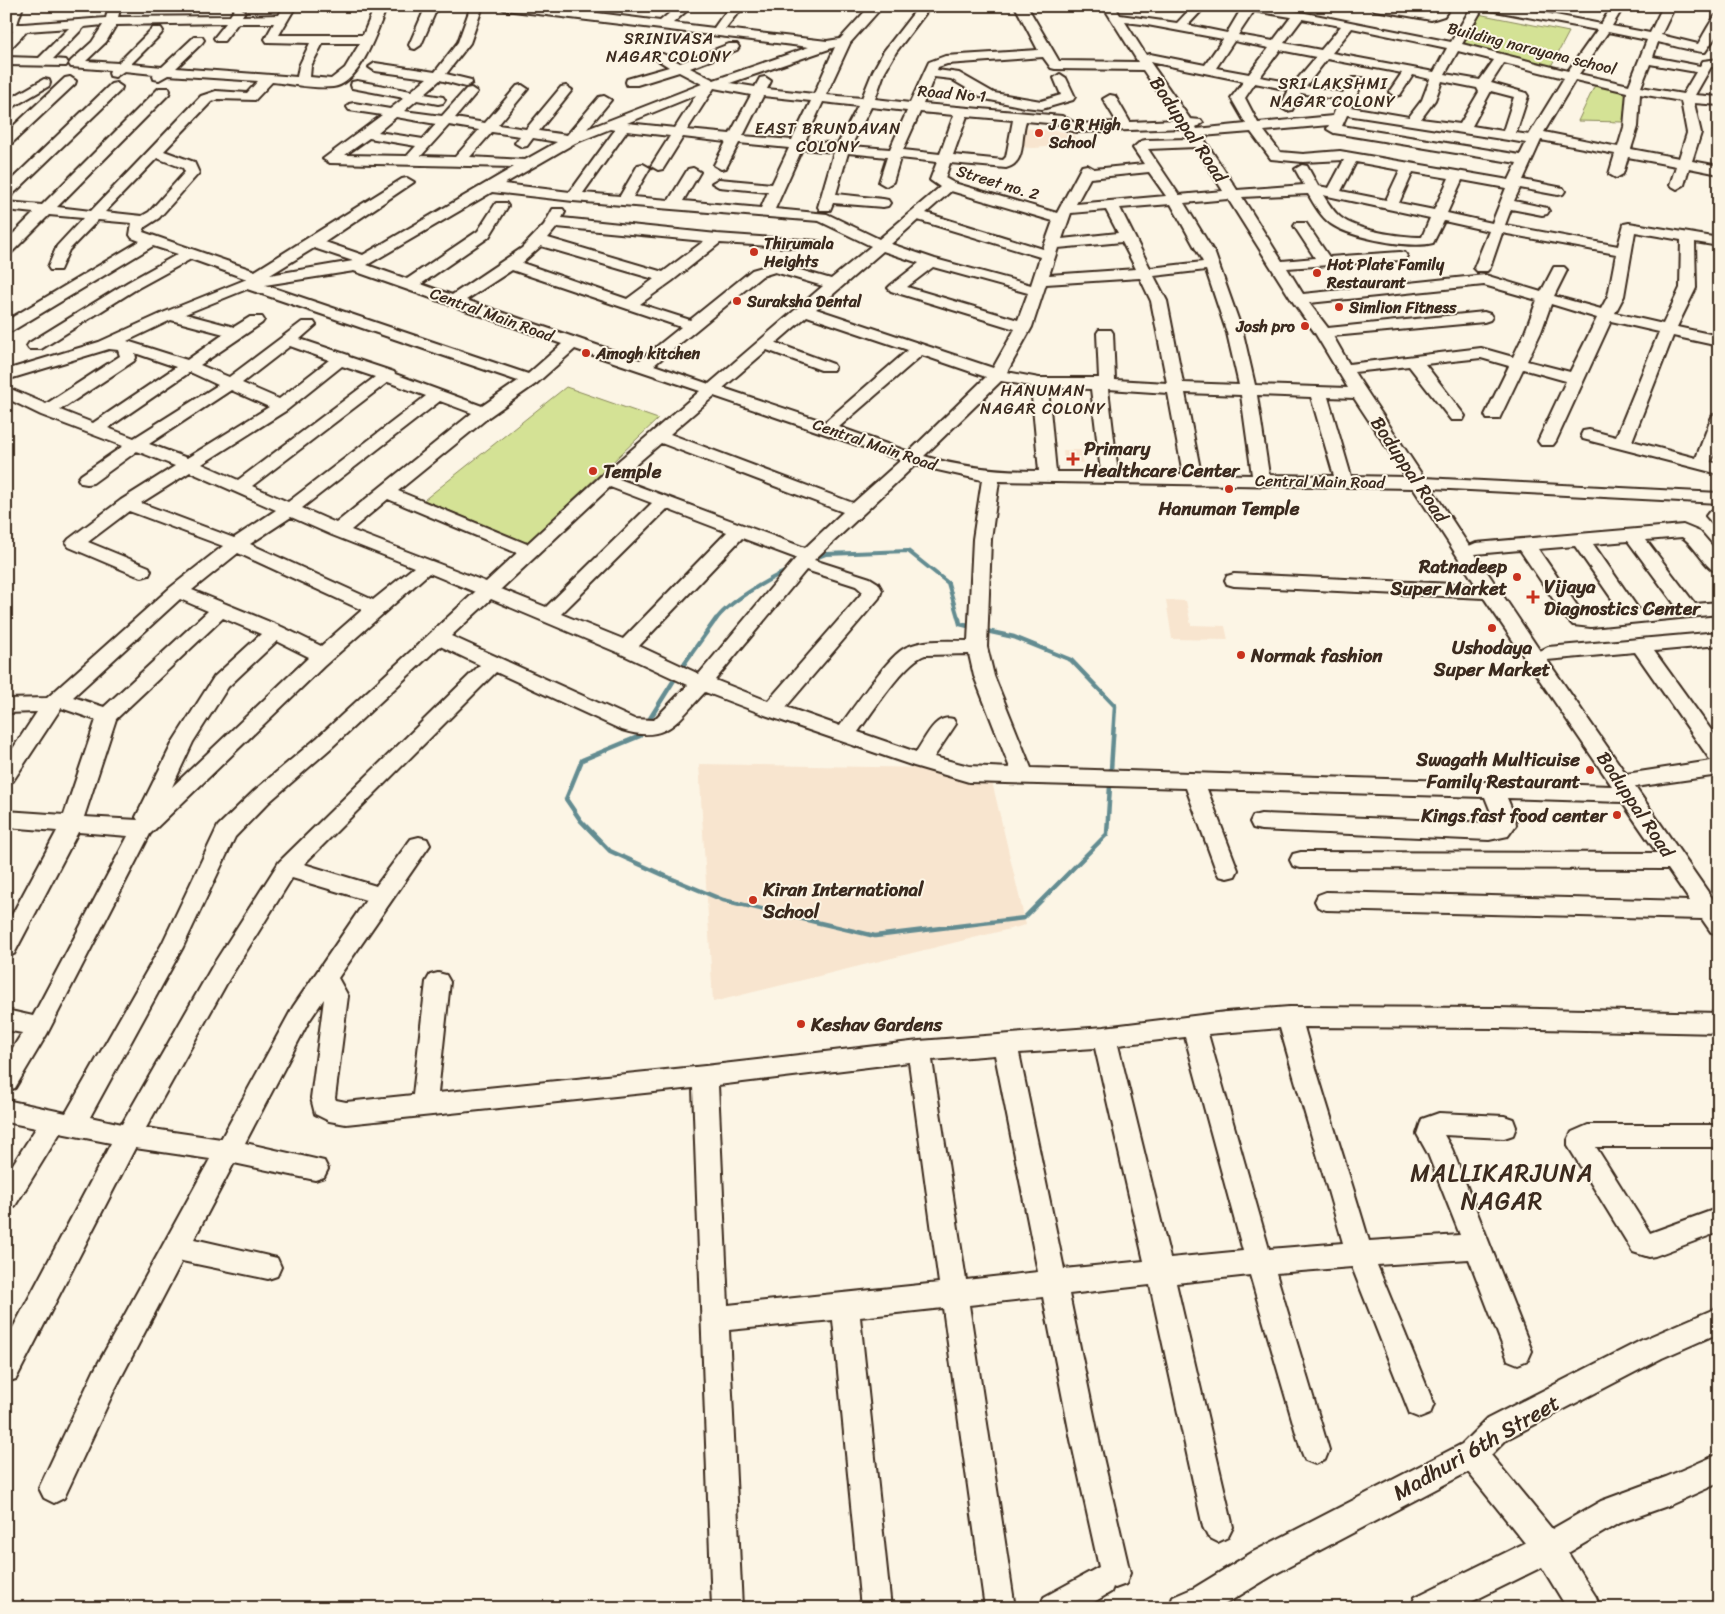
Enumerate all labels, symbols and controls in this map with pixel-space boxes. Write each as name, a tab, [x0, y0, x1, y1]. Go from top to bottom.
street label: Building narayana school	[1444, 13, 1620, 84]
district label: SRINIVASA NAGAR COLONY	[606, 24, 732, 71]
street label: Boduppal Road	[1141, 69, 1237, 190]
district label: SRI LAKSHMI NAGAR COLONY	[1270, 69, 1396, 116]
street label: Road No 1	[916, 76, 988, 111]
place label: J G R High School	[1048, 110, 1121, 157]
district label: EAST BRUNDAVAN COLONY	[755, 114, 901, 161]
marker: J G R High School	[1033, 127, 1045, 139]
street label: Street no. 2	[953, 156, 1043, 209]
place label: Thirumala Heights	[763, 229, 834, 276]
marker: Thirumala Heights	[748, 246, 760, 258]
place label: Hot Plate Family Restaurant	[1326, 250, 1445, 297]
marker: Hot Plate Family Restaurant	[1311, 267, 1323, 279]
street label: Central Main Road	[426, 279, 559, 351]
place label: Suraksha Dental	[746, 287, 863, 316]
place label: Simlion Fitness	[1348, 293, 1457, 322]
marker: Suraksha Dental	[731, 295, 743, 307]
marker: Simlion Fitness	[1333, 301, 1345, 313]
place label: Josh pro	[1235, 312, 1296, 341]
marker: Josh pro	[1299, 320, 1311, 332]
place label: Amogh kitchen	[595, 339, 701, 368]
marker: Amogh kitchen	[580, 347, 592, 359]
district label: HANUMAN NAGAR COLONY	[980, 376, 1106, 423]
street label: Boduppal Road	[1362, 409, 1458, 530]
street label: Central Main Road	[809, 410, 942, 480]
place label: Primary Healthcare Center	[1083, 432, 1241, 487]
marker: Primary Healthcare Center	[1066, 452, 1080, 466]
place label: Temple	[603, 455, 662, 488]
marker: Temple	[587, 465, 599, 477]
street label: Central Main Road	[1255, 466, 1387, 497]
marker: Hanuman Temple	[1223, 483, 1235, 495]
place label: Hanuman Temple	[1157, 492, 1300, 525]
place label: Ratnadeep Super Market	[1390, 550, 1508, 605]
place label: Vijaya Diagnostics Center	[1544, 570, 1701, 625]
marker: Ratnadeep Super Market	[1511, 571, 1523, 583]
marker: Vijaya Diagnostics Center	[1526, 590, 1540, 604]
marker: Ushodaya Super Market	[1486, 622, 1498, 634]
place label: Ushodaya Super Market	[1433, 631, 1551, 686]
place label: Normak fashion	[1250, 639, 1383, 672]
marker: Normak fashion	[1235, 649, 1247, 661]
place label: Swagath Multicuise Family Restaurant	[1415, 743, 1581, 798]
street label: Boduppal Road	[1588, 744, 1684, 865]
marker: Swagath Multicuise Family Restaurant	[1584, 764, 1596, 776]
place label: Kings fast food center	[1420, 799, 1608, 832]
marker: Kings fast food center	[1611, 809, 1623, 821]
place label: Kiran International School	[762, 873, 924, 928]
marker: Kiran International School	[747, 894, 759, 906]
place label: Keshav Gardens	[810, 1008, 944, 1041]
marker: Keshav Gardens	[795, 1018, 807, 1030]
district label: MALLIKARJUNA NAGAR	[1410, 1152, 1594, 1222]
street label: Madhuri 6th Street	[1385, 1383, 1568, 1511]

